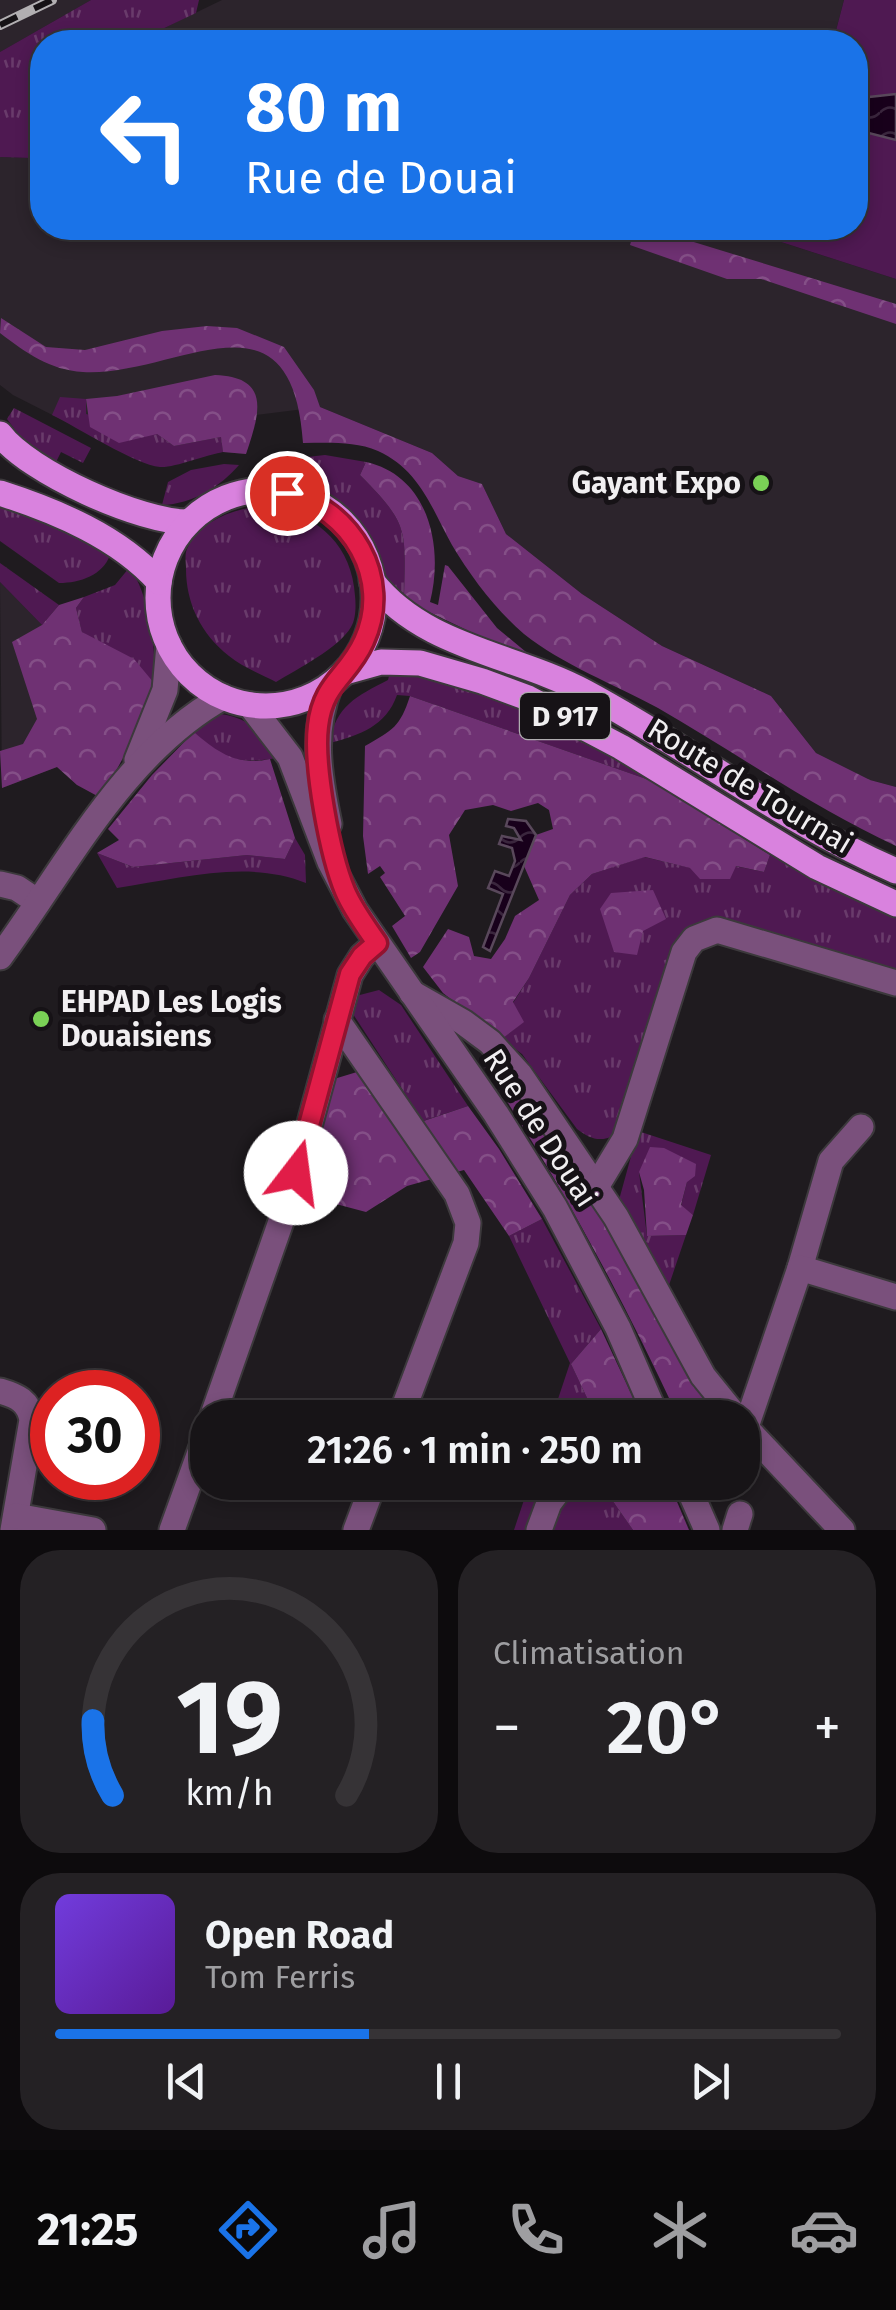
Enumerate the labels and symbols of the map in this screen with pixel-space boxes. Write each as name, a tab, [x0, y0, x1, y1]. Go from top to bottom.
pin	[245, 451, 330, 536]
place label: Gayant Expo	[572, 465, 741, 501]
marker: Gayant Expo	[750, 472, 772, 494]
road number: D 917	[520, 693, 610, 739]
street label: Route de Tournai	[641, 711, 859, 861]
place label: EHPAD Les Logis Douaisiens	[61, 984, 282, 1054]
marker: EHPAD Les Logis Douaisiens	[30, 1008, 52, 1030]
street label: Rue de Douai	[476, 1042, 604, 1214]
position arrow	[244, 1121, 348, 1225]
speed limit sign: 30	[30, 1370, 160, 1500]

